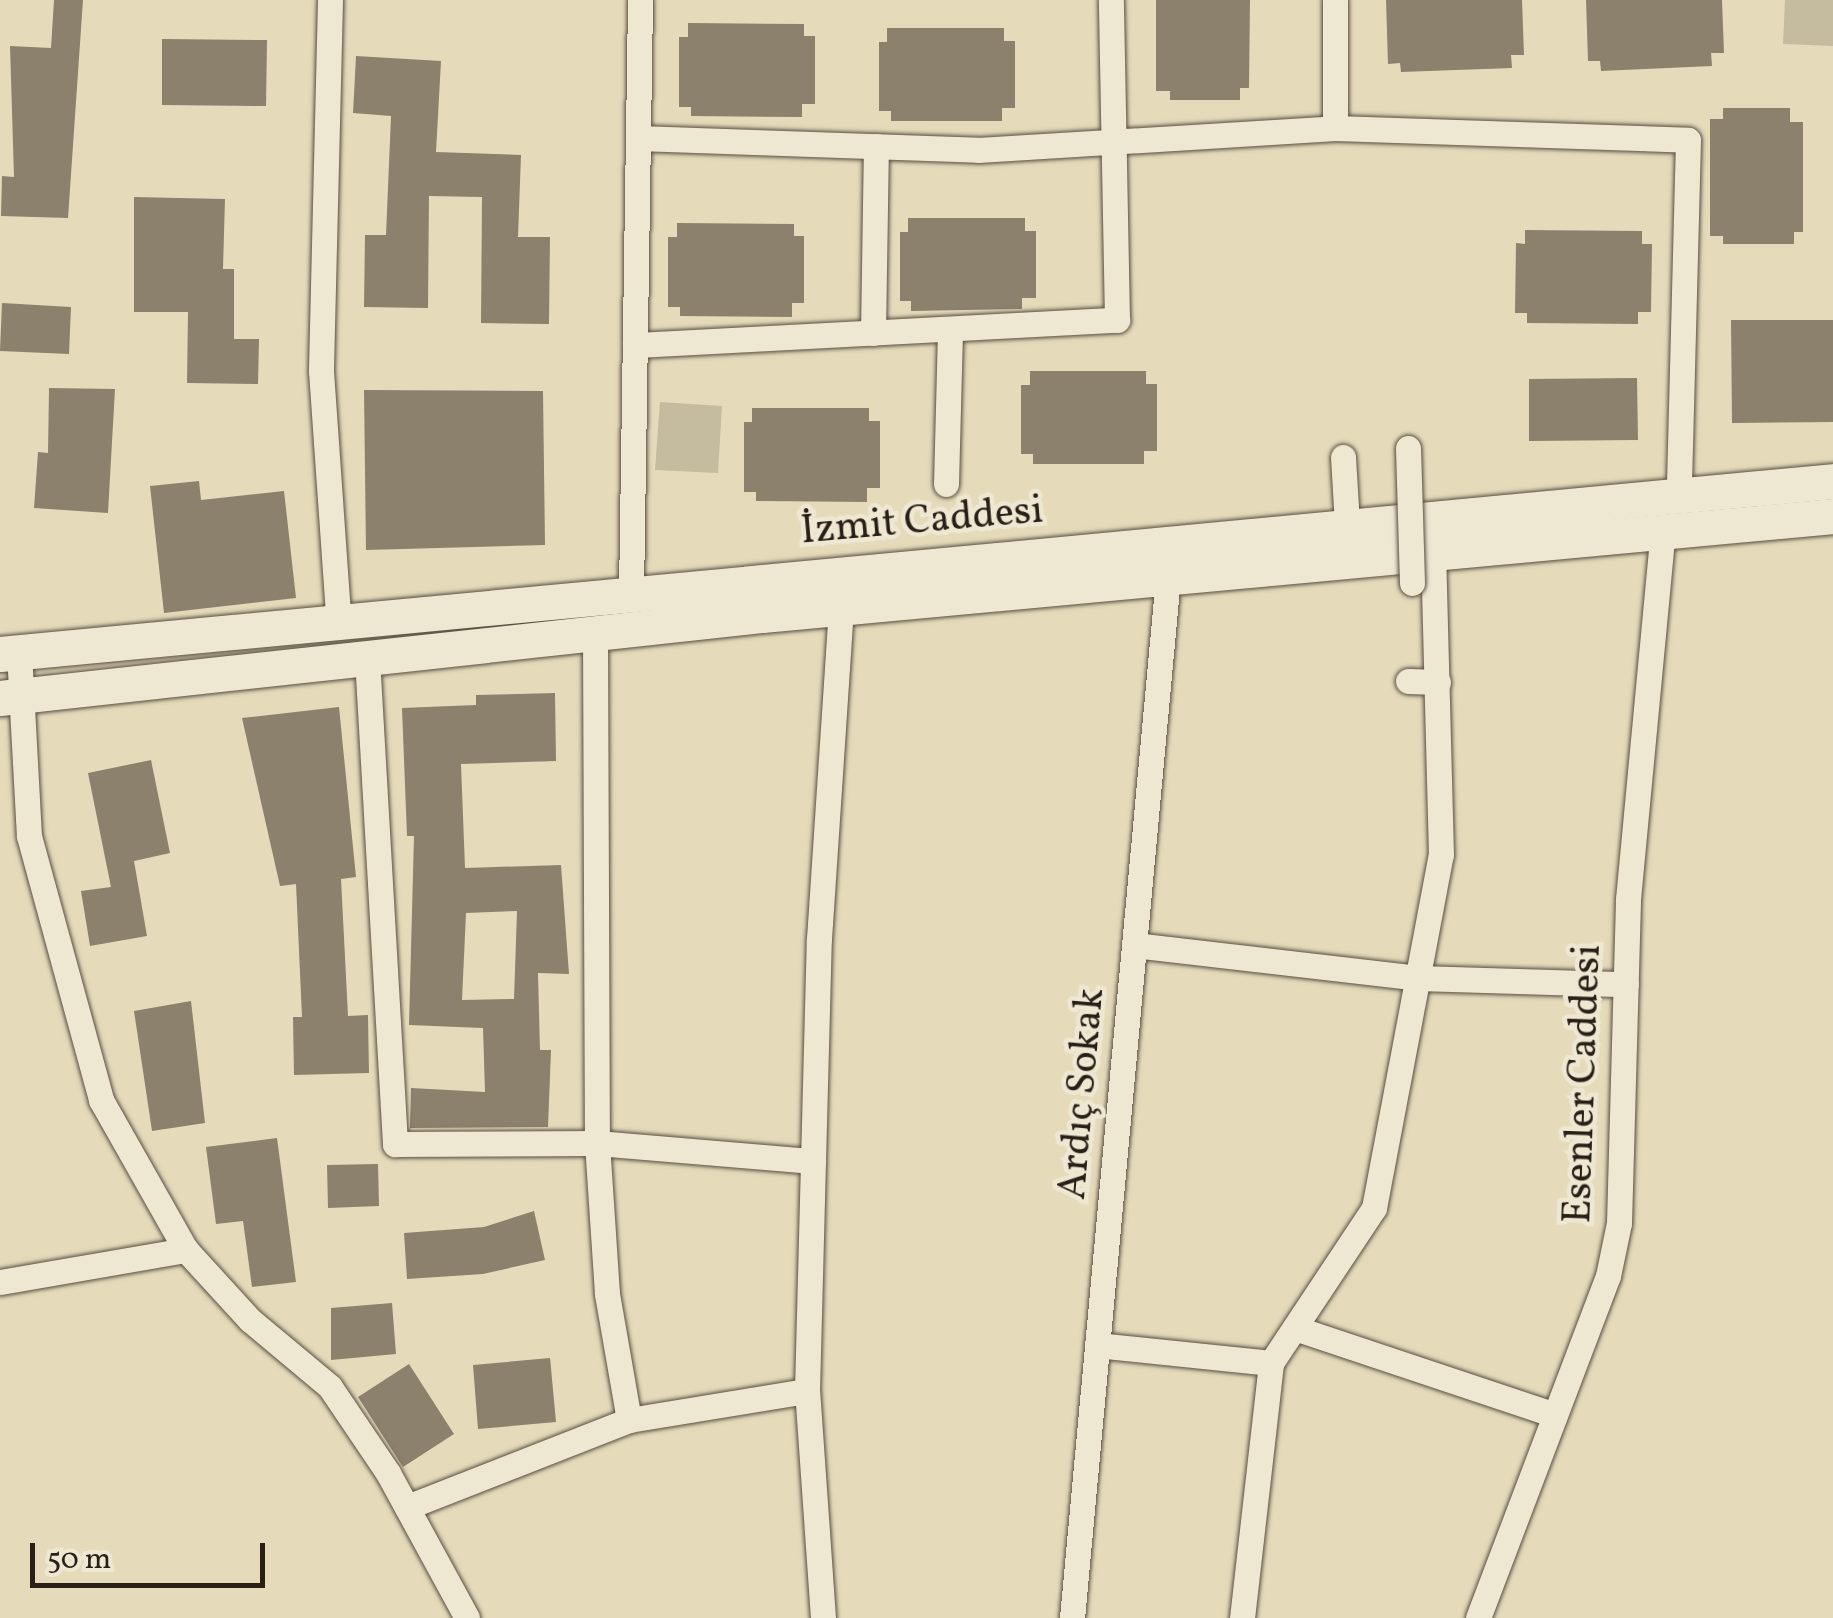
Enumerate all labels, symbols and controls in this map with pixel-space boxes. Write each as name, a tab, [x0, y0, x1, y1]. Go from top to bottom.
street label: İzmit Caddesi	[799, 488, 1045, 556]
street label: Esenler Caddesi	[1555, 944, 1613, 1224]
street label: Ardıç Sokak	[1050, 986, 1116, 1202]
scale bar	[35, 1523, 270, 1585]
text: 50 m	[47, 1539, 111, 1581]

